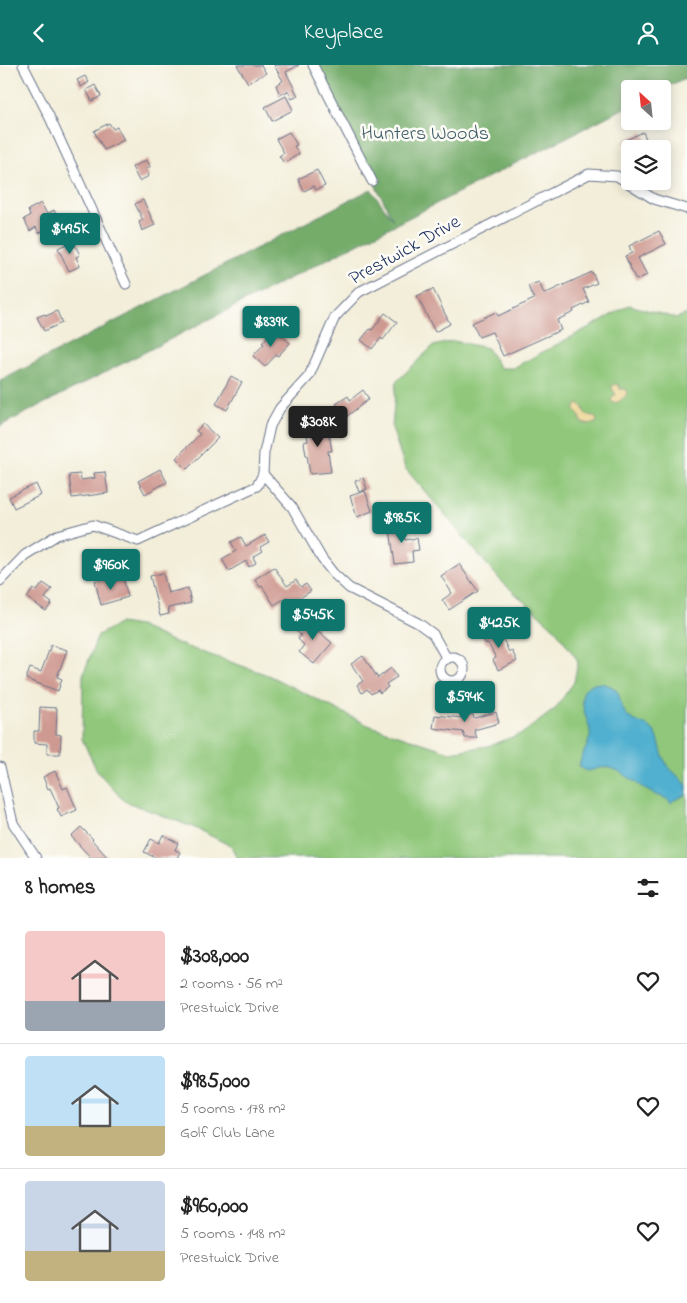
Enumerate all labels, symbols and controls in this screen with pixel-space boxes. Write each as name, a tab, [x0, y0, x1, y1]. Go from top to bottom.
text: Keyplace	[304, 17, 383, 49]
icon: back	[25, 19, 53, 47]
icon: person	[634, 19, 662, 47]
north arrow	[621, 80, 671, 130]
map controls	[621, 80, 671, 190]
park label: Hunters Woods	[361, 120, 489, 149]
button: layers	[621, 140, 671, 190]
street label: Prestwick Drive	[344, 208, 466, 294]
pin: $495K	[35, 213, 105, 255]
text: $495K	[51, 217, 89, 241]
pin: $839K	[236, 305, 306, 348]
text: $839K	[254, 310, 288, 334]
pin: $308K	[283, 405, 353, 448]
text: $308K	[300, 410, 336, 434]
pin: $985K	[367, 501, 437, 544]
text: $985K	[383, 506, 421, 530]
pin: $960K	[76, 549, 146, 591]
text: $960K	[93, 553, 129, 577]
pin: $545K	[278, 599, 348, 641]
text: $545K	[292, 603, 334, 627]
pin: $425K	[464, 607, 534, 649]
text: $425K	[478, 611, 520, 635]
pin: $594K	[430, 681, 500, 723]
text: $594K	[446, 685, 484, 709]
text: 8 homes	[25, 873, 95, 903]
icon: filters	[634, 874, 662, 902]
text: $308,000	[180, 942, 249, 972]
icon: home	[65, 951, 125, 1011]
icon: heart	[634, 967, 662, 995]
text: 2 rooms · 56 m²	[180, 972, 283, 996]
text: Prestwick Drive	[180, 996, 279, 1020]
text: $985,000	[180, 1067, 250, 1097]
icon: home	[65, 1076, 125, 1136]
icon: heart	[634, 1092, 662, 1120]
text: 5 rooms · 178 m²	[180, 1097, 286, 1121]
text: Golf Club Lane	[180, 1121, 275, 1145]
text: $960,000	[180, 1192, 248, 1222]
icon: home	[65, 1201, 125, 1261]
icon: heart	[634, 1217, 662, 1245]
text: 5 rooms · 148 m²	[180, 1222, 286, 1246]
text: Prestwick Drive	[180, 1246, 279, 1270]

